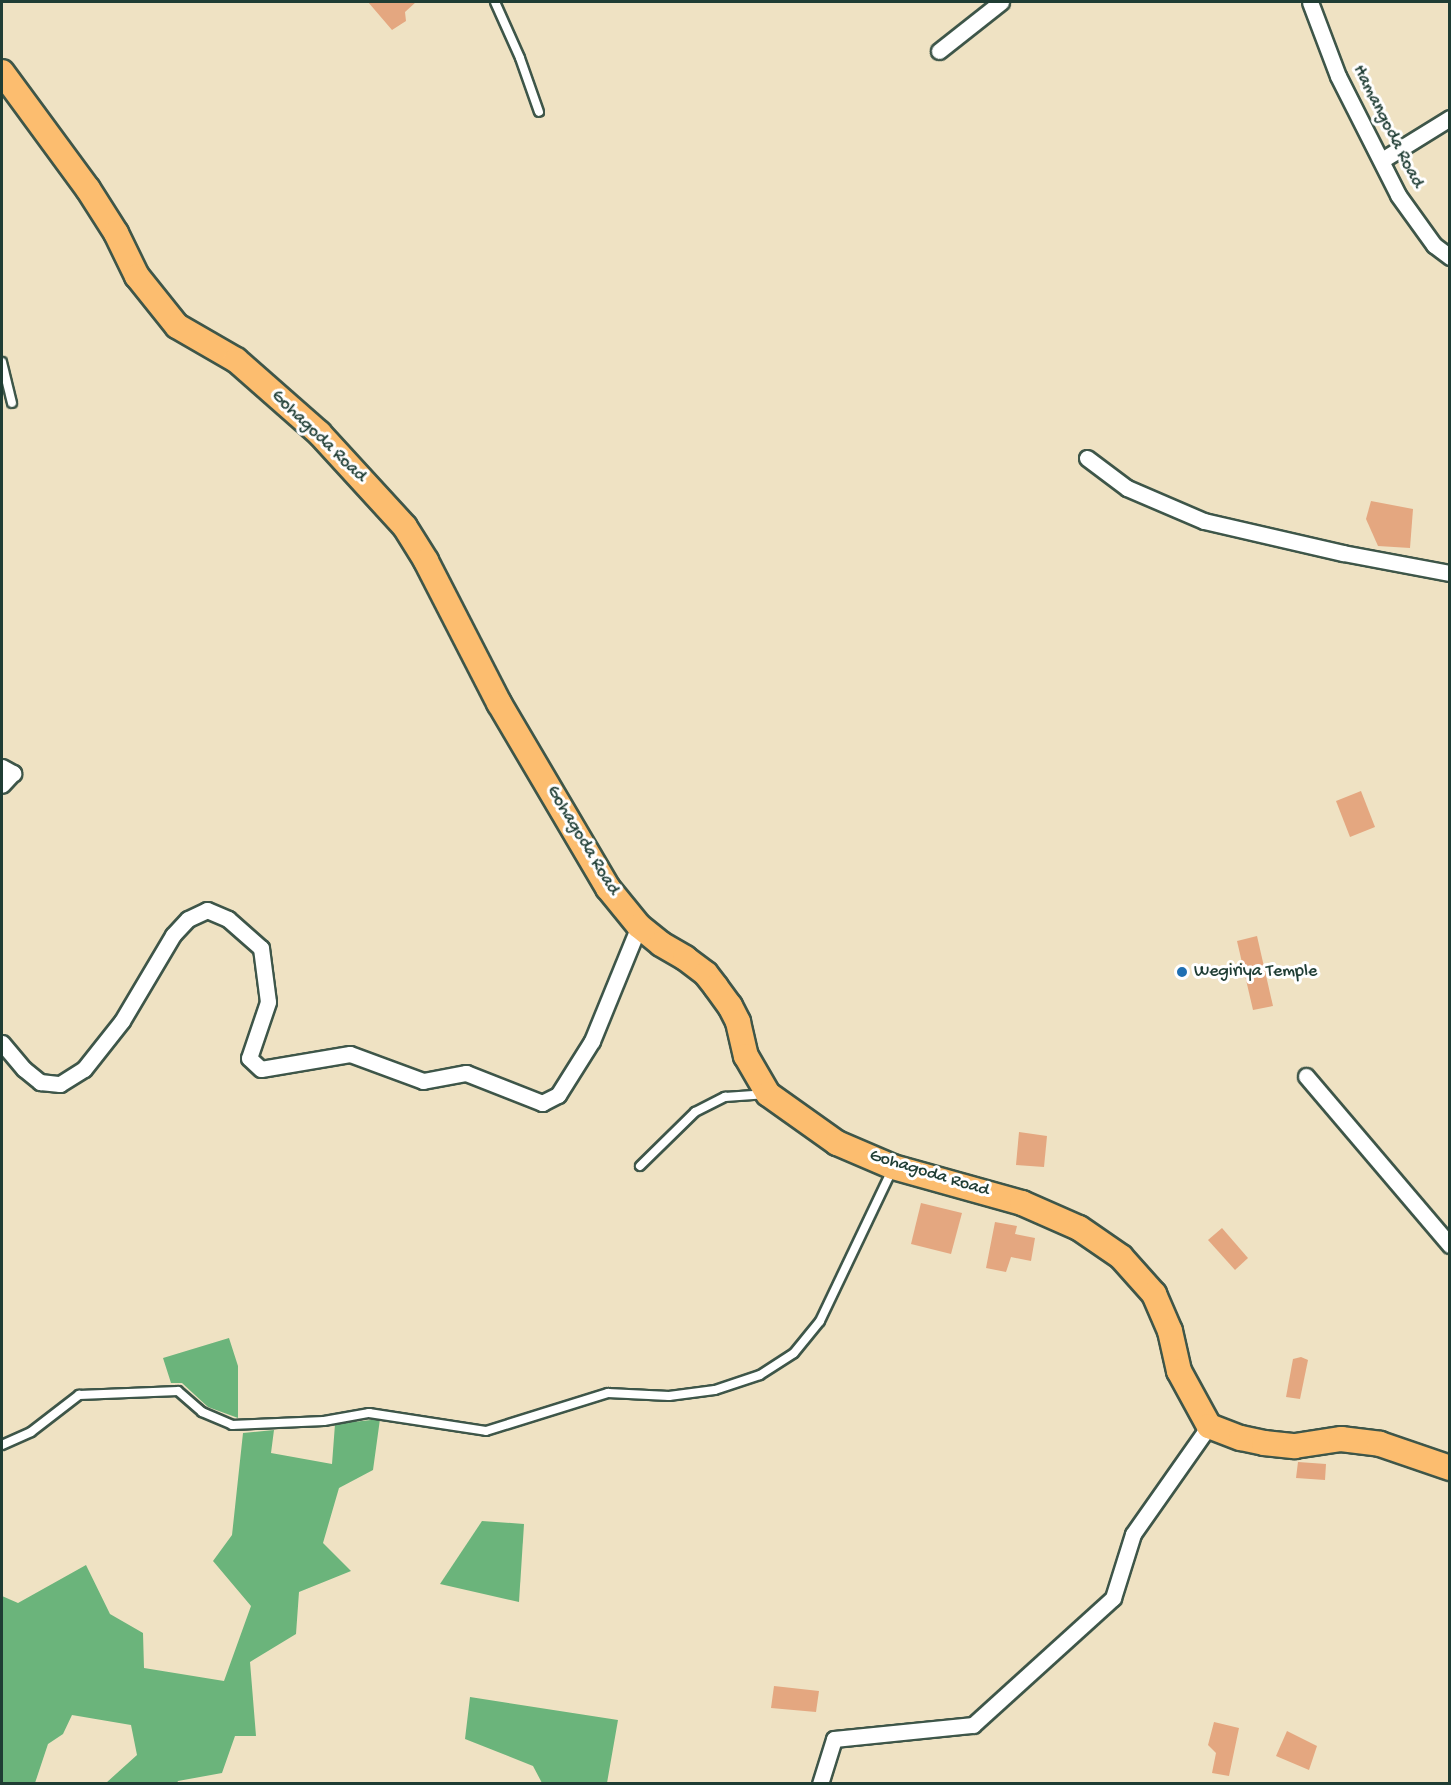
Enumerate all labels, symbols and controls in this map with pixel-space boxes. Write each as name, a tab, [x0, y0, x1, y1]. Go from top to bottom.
street label: Hamangoda Road	[1347, 62, 1427, 192]
street label: Gohagoda Road	[266, 386, 370, 488]
street label: Gohagoda Road	[541, 782, 623, 900]
place label: Wegiriya Temple	[1194, 961, 1317, 983]
marker: Wegiriya Temple	[1175, 965, 1189, 979]
street label: Gohagoda Road	[867, 1146, 991, 1202]

